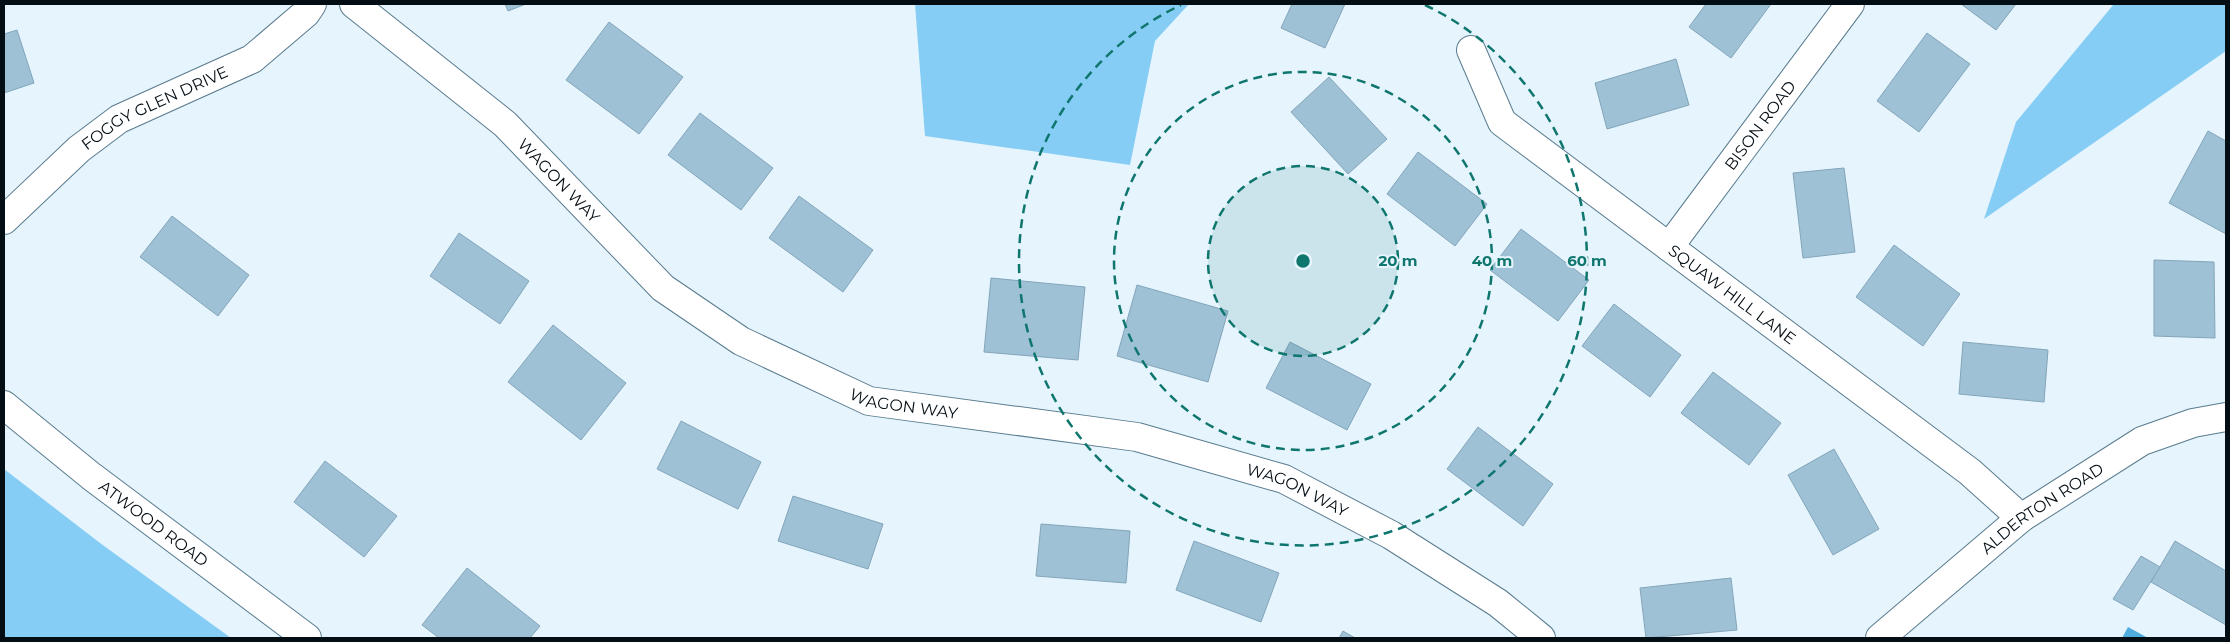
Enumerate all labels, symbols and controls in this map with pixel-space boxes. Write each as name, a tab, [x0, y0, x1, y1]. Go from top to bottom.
street label: FOGGY GLEN DRIVE	[78, 62, 231, 154]
street label: BISON ROAD	[1721, 77, 1800, 174]
street label: WAGON WAY	[514, 135, 604, 227]
street label: SQUAW HILL LANE	[1665, 241, 1799, 348]
text: 20 m	[1378, 251, 1418, 270]
text: 40 m	[1472, 251, 1512, 270]
text: 60 m	[1567, 251, 1607, 270]
centre of rings	[1294, 252, 1312, 270]
street label: WAGON WAY	[847, 384, 960, 423]
street label: ALDERTON ROAD	[1977, 459, 2107, 558]
street label: WAGON WAY	[1244, 460, 1352, 521]
street label: ATWOOD ROAD	[95, 477, 212, 571]

